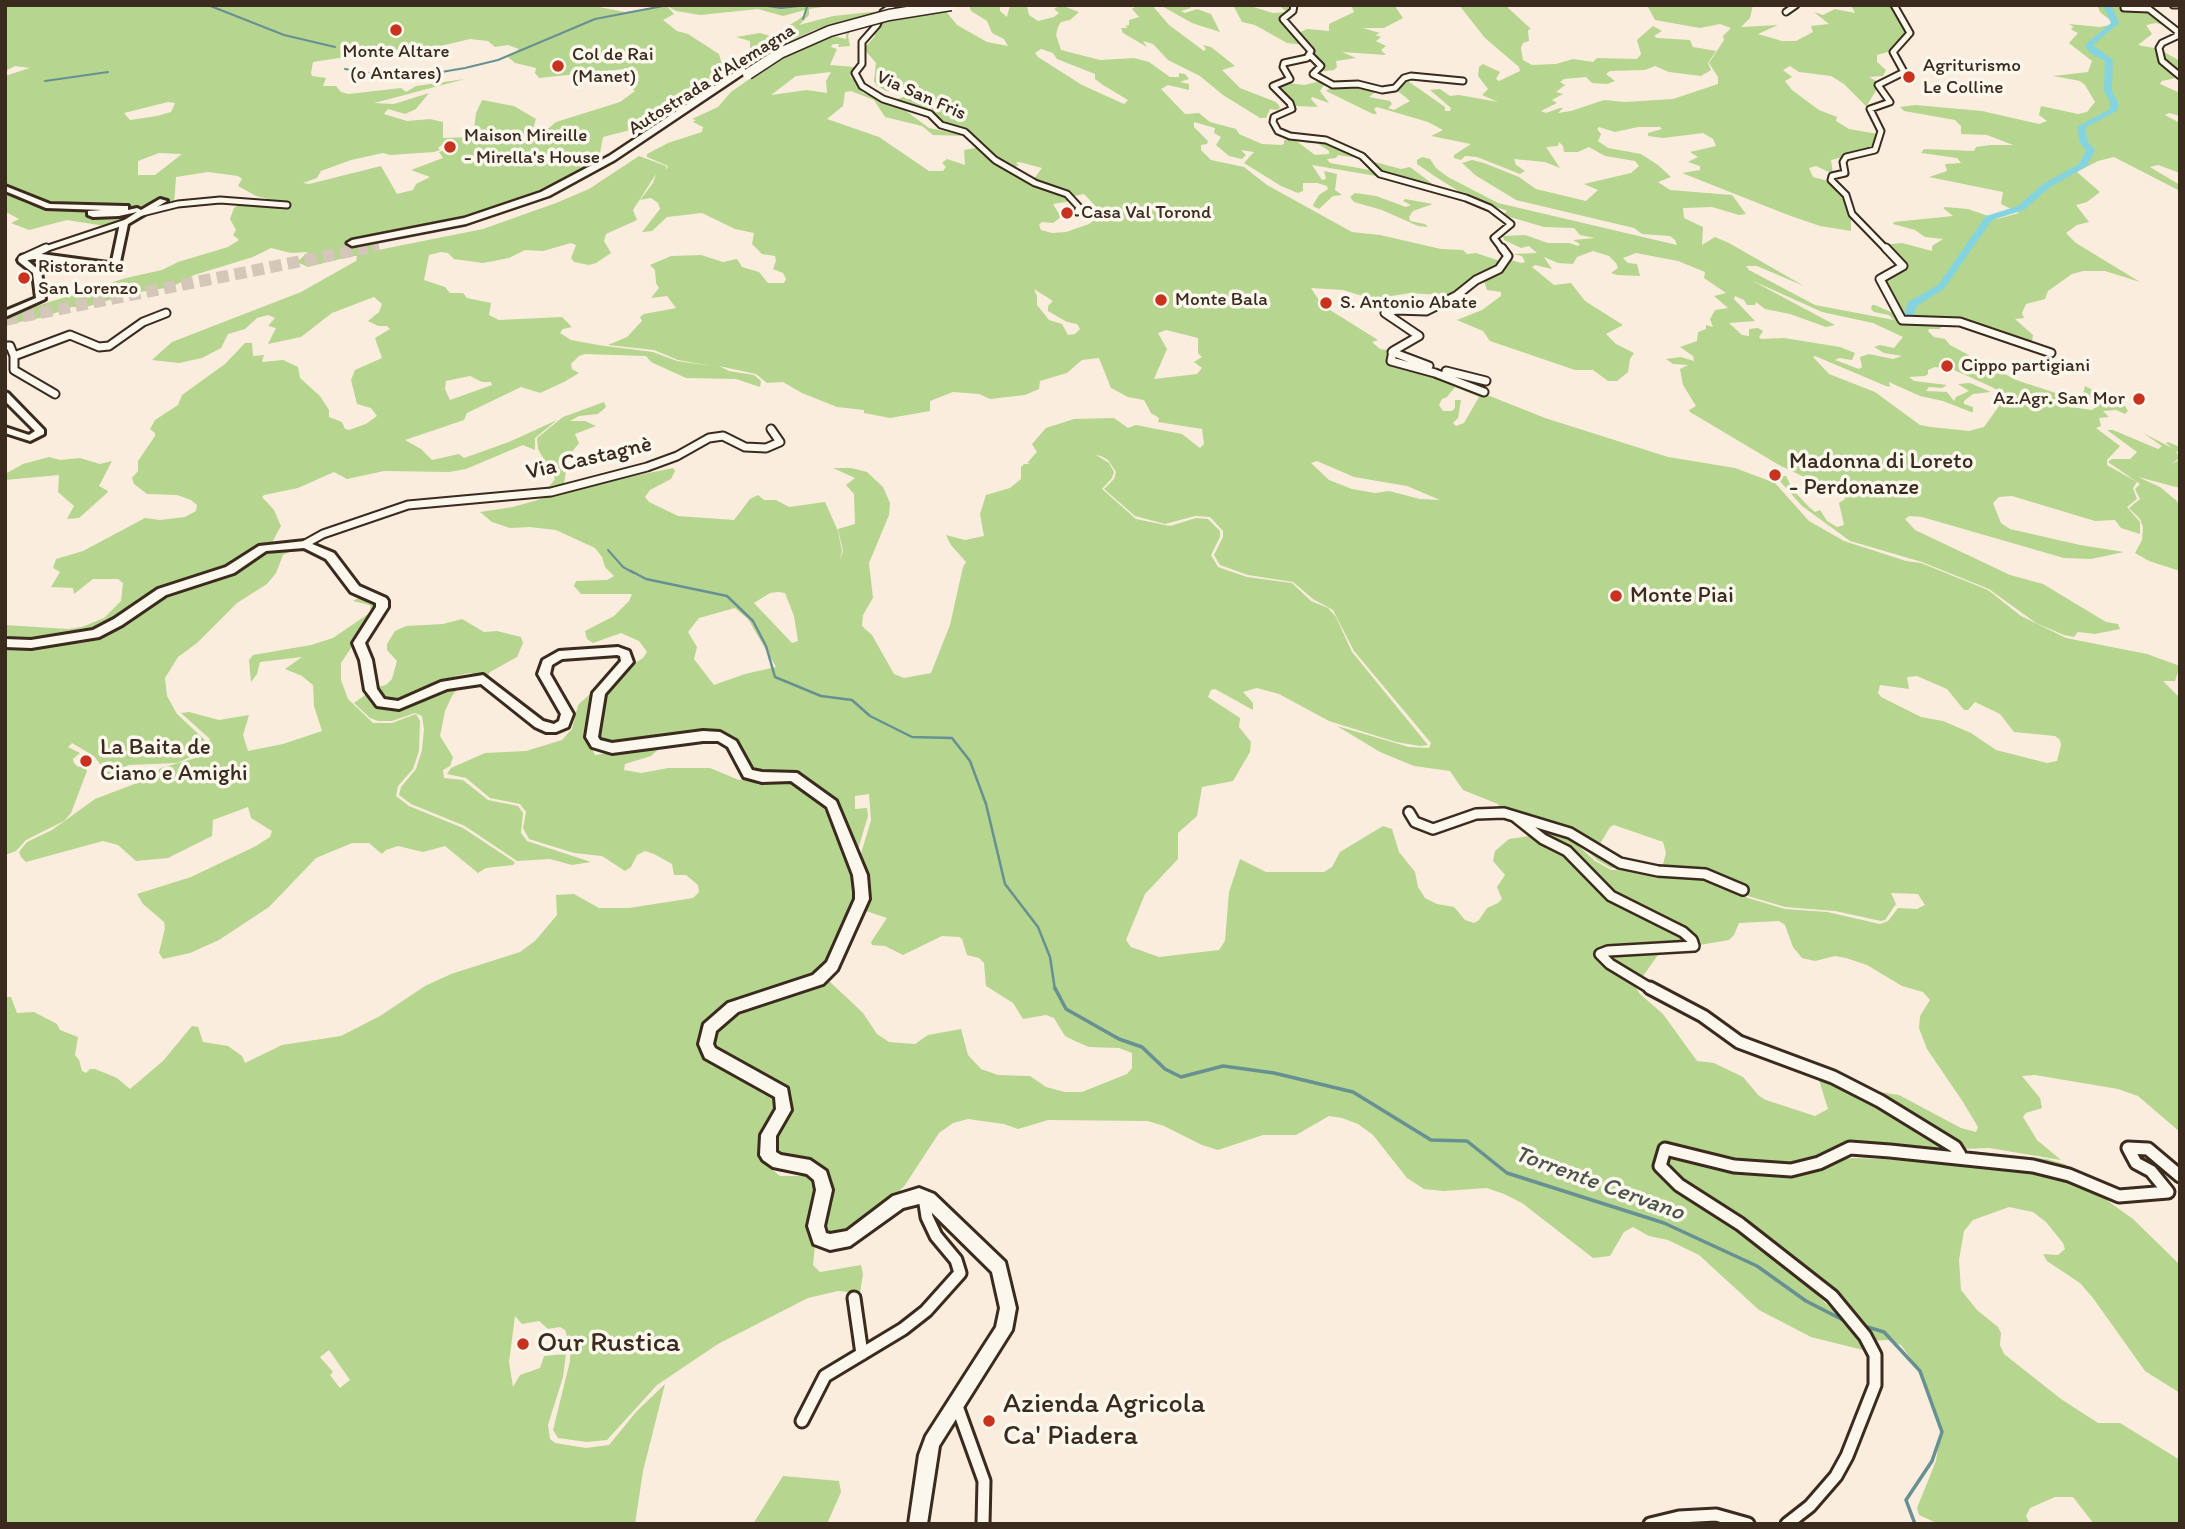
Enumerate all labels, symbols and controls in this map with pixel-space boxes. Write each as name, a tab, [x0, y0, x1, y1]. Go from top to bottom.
street label: Autostrada d'Alemagna	[624, 19, 800, 141]
marker: Monte Altare (o Antares)	[388, 22, 404, 38]
place label: Monte Altare (o Antares)	[343, 41, 449, 85]
place label: Col de Rai (Manet)	[572, 44, 654, 88]
place label: Agriturismo Le Colline	[1923, 55, 2021, 99]
marker: Col de Rai (Manet)	[550, 58, 566, 74]
street label: Via San Fris	[873, 66, 969, 126]
marker: Agriturismo Le Colline	[1901, 69, 1917, 85]
place label: Maison Mireille - Mirella's House	[464, 125, 600, 169]
marker: Maison Mireille - Mirella's House	[442, 139, 458, 155]
place label: Casa Val Torond	[1081, 202, 1211, 224]
marker: Casa Val Torond	[1059, 205, 1075, 221]
place label: Ristorante San Lorenzo	[38, 256, 138, 300]
marker: Ristorante San Lorenzo	[16, 270, 32, 286]
place label: Monte Bala	[1175, 289, 1268, 311]
marker: Monte Bala	[1153, 292, 1169, 308]
place label: S. Antonio Abate	[1340, 292, 1477, 314]
marker: S. Antonio Abate	[1318, 295, 1334, 311]
place label: Cippo partigiani	[1961, 355, 2090, 377]
marker: Cippo partigiani	[1939, 358, 1955, 374]
place label: Az.Agr. San Mor	[1993, 388, 2125, 410]
marker: Az.Agr. San Mor	[2131, 391, 2147, 407]
street label: Via Castagnè	[523, 431, 655, 487]
place label: Madonna di Loreto - Perdonanze	[1789, 448, 1973, 502]
marker: Madonna di Loreto - Perdonanze	[1767, 467, 1783, 483]
place label: Monte Piai	[1630, 582, 1734, 610]
marker: Monte Piai	[1608, 588, 1624, 604]
place label: La Baita de Ciano e Amighi	[100, 734, 248, 788]
marker: La Baita de Ciano e Amighi	[78, 753, 94, 769]
water label: Torrente Cervano	[1510, 1140, 1688, 1228]
place label: Our Rustica	[537, 1327, 680, 1361]
marker: Our Rustica	[515, 1336, 531, 1352]
place label: Azienda Agricola Ca' Piadera	[1003, 1388, 1205, 1454]
marker: Azienda Agricola Ca' Piadera	[981, 1413, 997, 1429]

